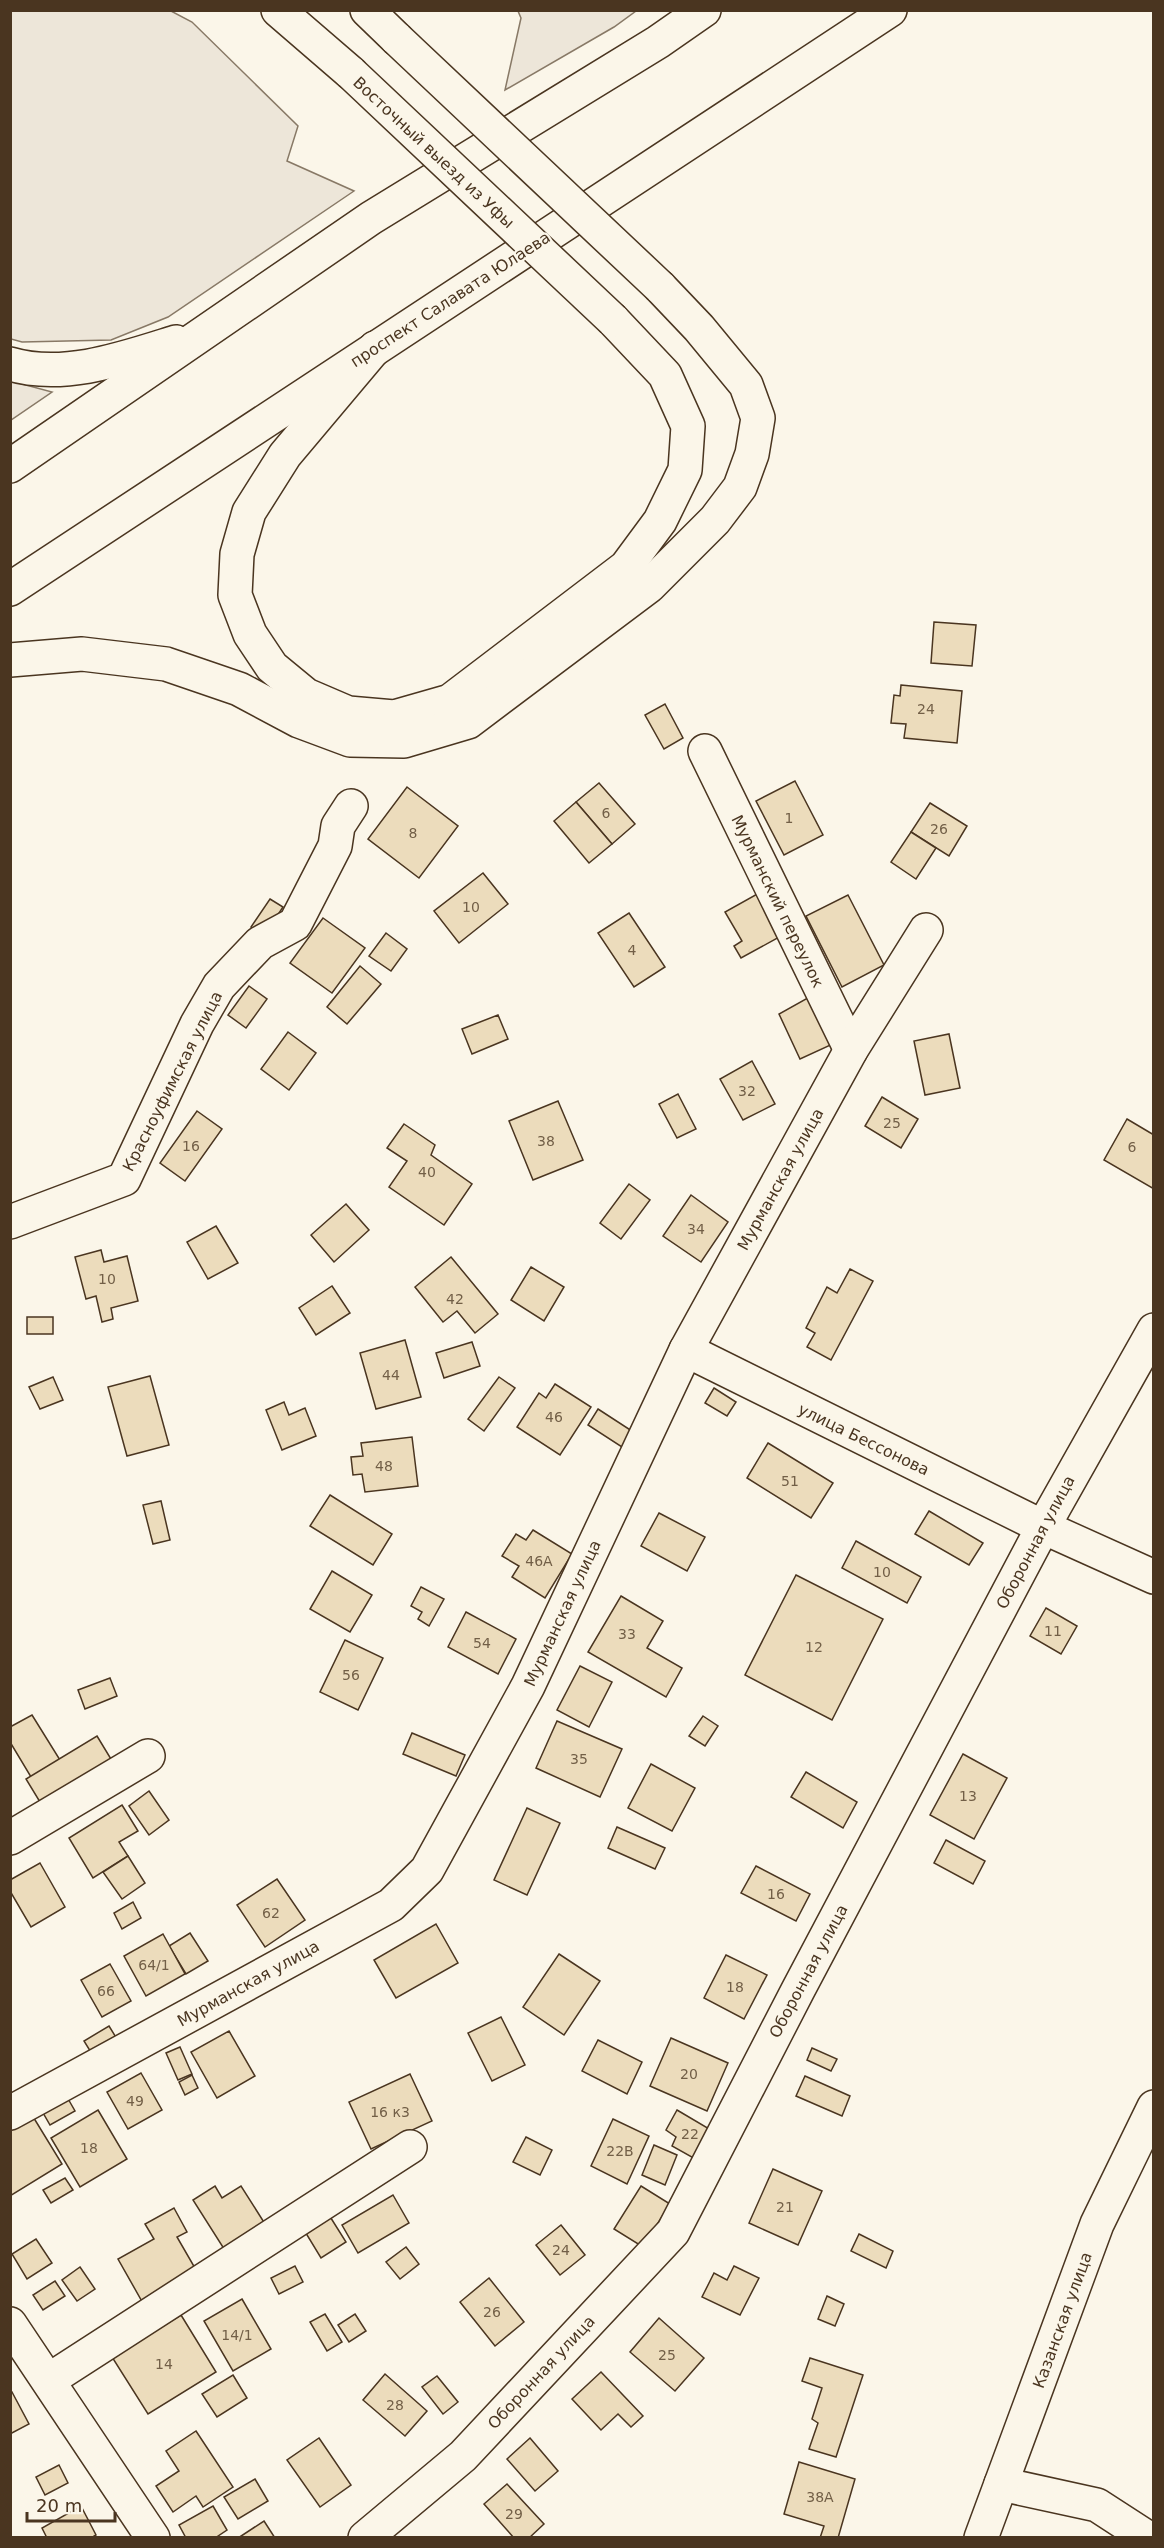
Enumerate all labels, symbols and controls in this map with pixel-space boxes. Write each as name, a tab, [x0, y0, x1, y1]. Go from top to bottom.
street label: Восточный выезд из Уфы	[349, 73, 518, 232]
street label: проспект Салавата Юлаева	[347, 228, 554, 371]
house number: 24	[917, 701, 935, 717]
house number: 6	[602, 805, 611, 821]
house number: 1	[785, 810, 793, 826]
street label: Мурманский переулок	[727, 812, 828, 991]
house number: 26	[930, 821, 948, 837]
house number: 8	[409, 825, 417, 841]
house number: 10	[462, 899, 480, 915]
house number: 4	[628, 942, 637, 958]
street label: Красноуфимская улица	[119, 988, 226, 1175]
house number: 32	[738, 1083, 756, 1099]
street label: Мурманская улица	[733, 1105, 827, 1254]
house number: 25	[883, 1115, 901, 1131]
house number: 38	[537, 1133, 555, 1149]
house number: 16	[182, 1138, 200, 1154]
house number: 6	[1128, 1139, 1137, 1155]
house number: 40	[418, 1164, 436, 1180]
house number: 34	[687, 1221, 705, 1237]
house number: 10	[98, 1271, 116, 1287]
house number: 42	[446, 1291, 464, 1307]
house number: 44	[382, 1367, 400, 1383]
street label: улица Бессонова	[795, 1399, 932, 1479]
house number: 46	[545, 1409, 563, 1425]
house number: 48	[375, 1458, 393, 1474]
street label: Оборонная улица	[992, 1472, 1079, 1612]
house number: 51	[781, 1473, 799, 1489]
street label: Мурманская улица	[520, 1537, 605, 1690]
house number: 46А	[525, 1553, 553, 1569]
house number: 10	[873, 1564, 891, 1580]
house number: 11	[1044, 1623, 1062, 1639]
house number: 33	[618, 1626, 636, 1642]
house number: 54	[473, 1635, 491, 1651]
house number: 12	[805, 1639, 823, 1655]
house number: 56	[342, 1667, 360, 1683]
house number: 35	[570, 1751, 588, 1767]
house number: 13	[959, 1788, 977, 1804]
house number: 16	[767, 1886, 785, 1902]
street label: Оборонная улица	[765, 1901, 852, 2041]
house number: 62	[262, 1905, 280, 1921]
street label: Мурманская улица	[174, 1936, 323, 2030]
house number: 64/1	[138, 1957, 170, 1973]
house number: 18	[726, 1979, 744, 1995]
house number: 66	[97, 1983, 115, 1999]
house number: 20	[680, 2066, 698, 2082]
house number: 49	[126, 2093, 144, 2109]
house number: 16 к3	[370, 2104, 410, 2120]
house number: 22	[681, 2126, 699, 2142]
house number: 18	[80, 2140, 98, 2156]
house number: 22В	[606, 2143, 634, 2159]
house number: 21	[776, 2199, 794, 2215]
house number: 24	[552, 2242, 570, 2258]
street label: Казанская улица	[1029, 2249, 1096, 2391]
house number: 26	[483, 2304, 501, 2320]
street label: Оборонная улица	[484, 2312, 599, 2433]
house number: 14/1	[221, 2327, 253, 2343]
house number: 25	[658, 2347, 676, 2363]
house number: 14	[155, 2356, 173, 2372]
house number: 28	[386, 2397, 404, 2413]
scale bar	[27, 2485, 116, 2523]
house number: 38А	[806, 2489, 834, 2505]
text: 20 m	[36, 2495, 82, 2516]
house number: 29	[505, 2506, 523, 2522]

